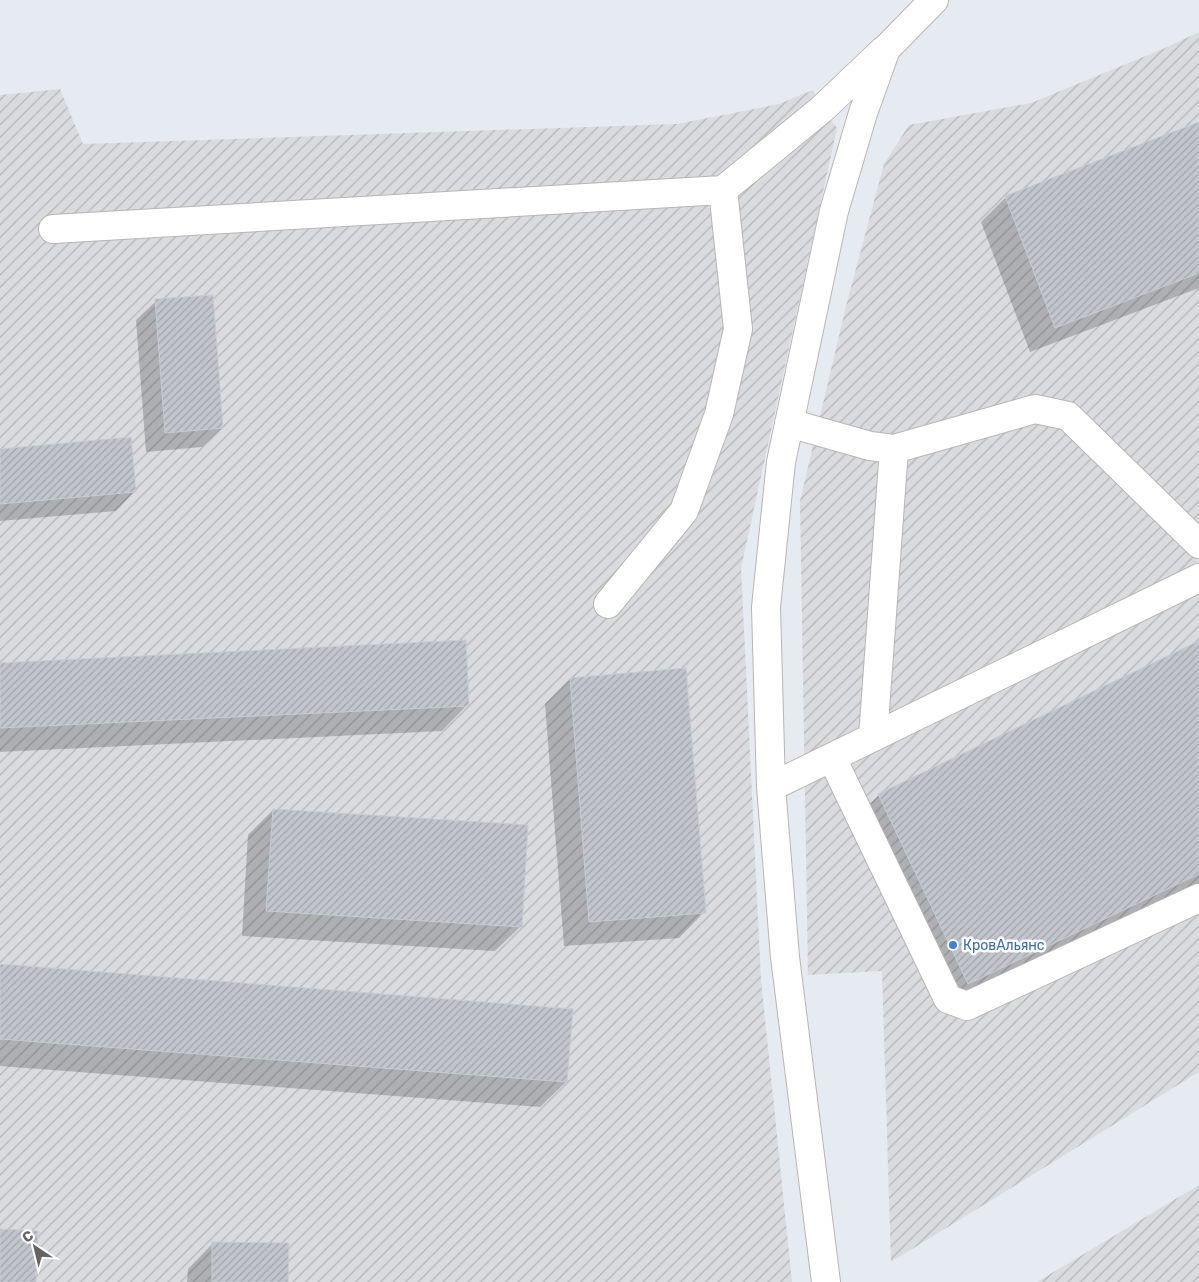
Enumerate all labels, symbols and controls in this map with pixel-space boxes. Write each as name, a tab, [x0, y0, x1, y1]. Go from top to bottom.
place label: КровАльянс	[963, 937, 1045, 954]
marker: КровАльянс	[947, 939, 959, 951]
north arrow	[10, 1222, 60, 1272]
text: С	[19, 1227, 37, 1247]

